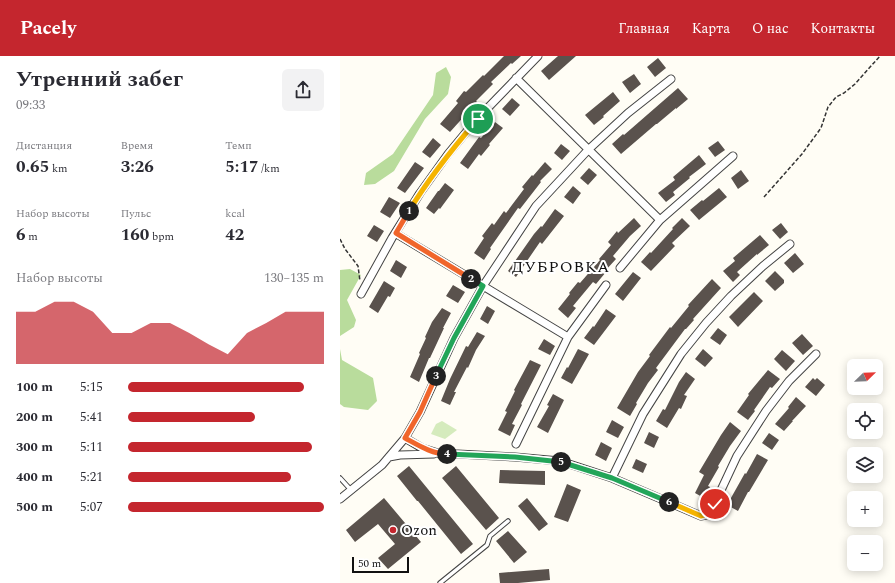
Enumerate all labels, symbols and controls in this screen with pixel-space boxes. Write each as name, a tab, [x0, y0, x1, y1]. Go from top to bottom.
text: Pacely	[20, 14, 76, 43]
text: Главная	[618, 18, 670, 39]
text: Карта	[692, 18, 730, 39]
text: О нас	[752, 18, 789, 39]
text: Контакты	[811, 18, 875, 39]
text: Утренний забег	[16, 63, 183, 96]
button: share	[282, 69, 324, 111]
text: 09:33	[16, 95, 45, 115]
pin	[461, 102, 495, 136]
icon: arrive	[467, 108, 489, 130]
text: Дистанция	[16, 137, 72, 154]
text: Время	[121, 137, 153, 154]
text: Темп	[225, 137, 252, 154]
text: 0.65	[16, 154, 49, 180]
text: 3:26	[121, 154, 154, 180]
text: 5:17	[225, 154, 259, 180]
text: km	[49, 160, 68, 177]
text: /km	[259, 160, 280, 177]
pin: 1	[399, 201, 419, 221]
text: 1	[406, 202, 412, 219]
text: Набор высоты	[16, 205, 90, 222]
text: Пульс	[121, 205, 151, 222]
text: kcal	[225, 205, 245, 222]
text: 6	[16, 222, 26, 248]
text: 160	[121, 222, 149, 248]
text: 42	[225, 222, 244, 248]
text: m	[26, 228, 38, 245]
text: bpm	[149, 228, 174, 245]
district label: ДУБРОВКА	[512, 255, 610, 279]
text: Набор высоты	[16, 268, 103, 288]
text: 130–135 m	[264, 268, 324, 288]
pin: 2	[461, 269, 481, 289]
text: 2	[468, 270, 474, 287]
north arrow	[847, 359, 883, 395]
map controls	[847, 359, 883, 571]
pin: 3	[426, 366, 446, 386]
text: 3	[433, 367, 439, 384]
text: 100 m	[16, 377, 53, 397]
text: 5:15	[80, 377, 103, 397]
button: locate	[847, 403, 883, 439]
text: 200 m	[16, 407, 53, 427]
text: 5:41	[80, 407, 103, 427]
text: 300 m	[16, 437, 53, 457]
text: 5:11	[80, 437, 103, 457]
pin: 4	[437, 444, 457, 464]
text: 4	[444, 445, 450, 462]
button: layers	[847, 447, 883, 483]
pin: 5	[551, 452, 571, 472]
text: 5	[558, 453, 564, 470]
text: 400 m	[16, 467, 53, 487]
text: 5:21	[80, 467, 103, 487]
pin	[698, 487, 732, 521]
button: +	[847, 491, 883, 527]
pin: 6	[659, 492, 679, 512]
text: 6	[666, 493, 672, 510]
icon: check	[704, 493, 726, 515]
text: 500 m	[16, 497, 53, 517]
text: 5:07	[80, 497, 103, 517]
place label: Ozon	[401, 519, 437, 542]
marker: Ozon	[388, 525, 398, 535]
button: −	[847, 535, 883, 571]
scale bar	[352, 555, 409, 574]
text: 50 m	[358, 555, 381, 572]

